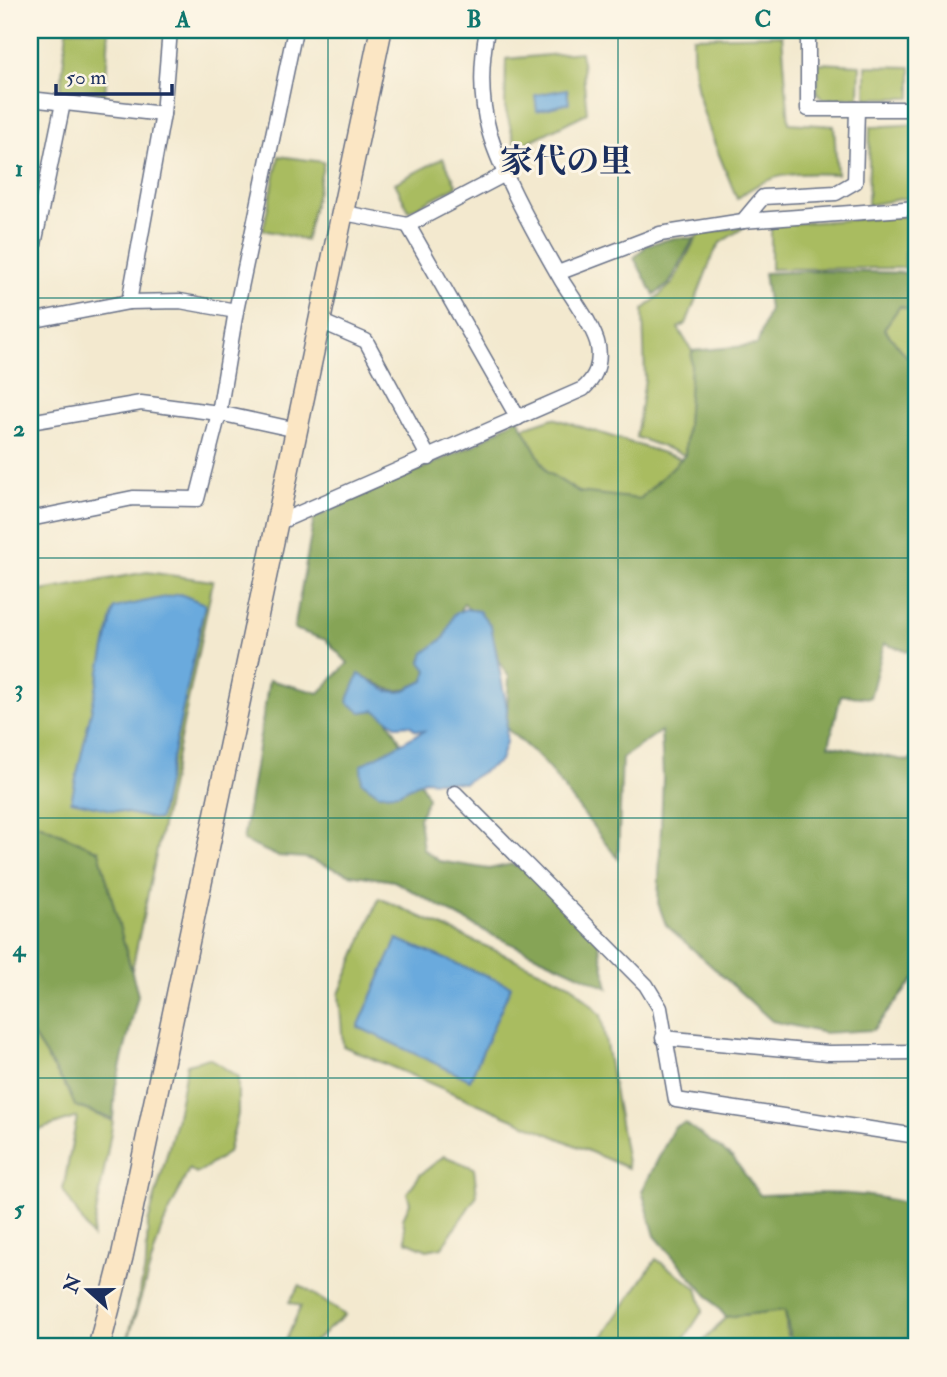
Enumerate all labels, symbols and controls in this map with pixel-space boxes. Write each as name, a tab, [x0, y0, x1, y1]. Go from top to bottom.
text: A	[175, 5, 191, 34]
text: B	[466, 5, 482, 34]
text: C	[755, 5, 771, 34]
scale bar	[56, 52, 172, 96]
text: 50 m	[66, 64, 107, 91]
district label: 家代の里	[500, 141, 632, 182]
text: 1	[15, 154, 23, 183]
text: 2	[13, 414, 25, 443]
text: 3	[15, 674, 23, 703]
text: 4	[12, 934, 27, 963]
text: 5	[14, 1194, 25, 1223]
north arrow	[52, 1254, 122, 1324]
text: N	[58, 1271, 88, 1297]

